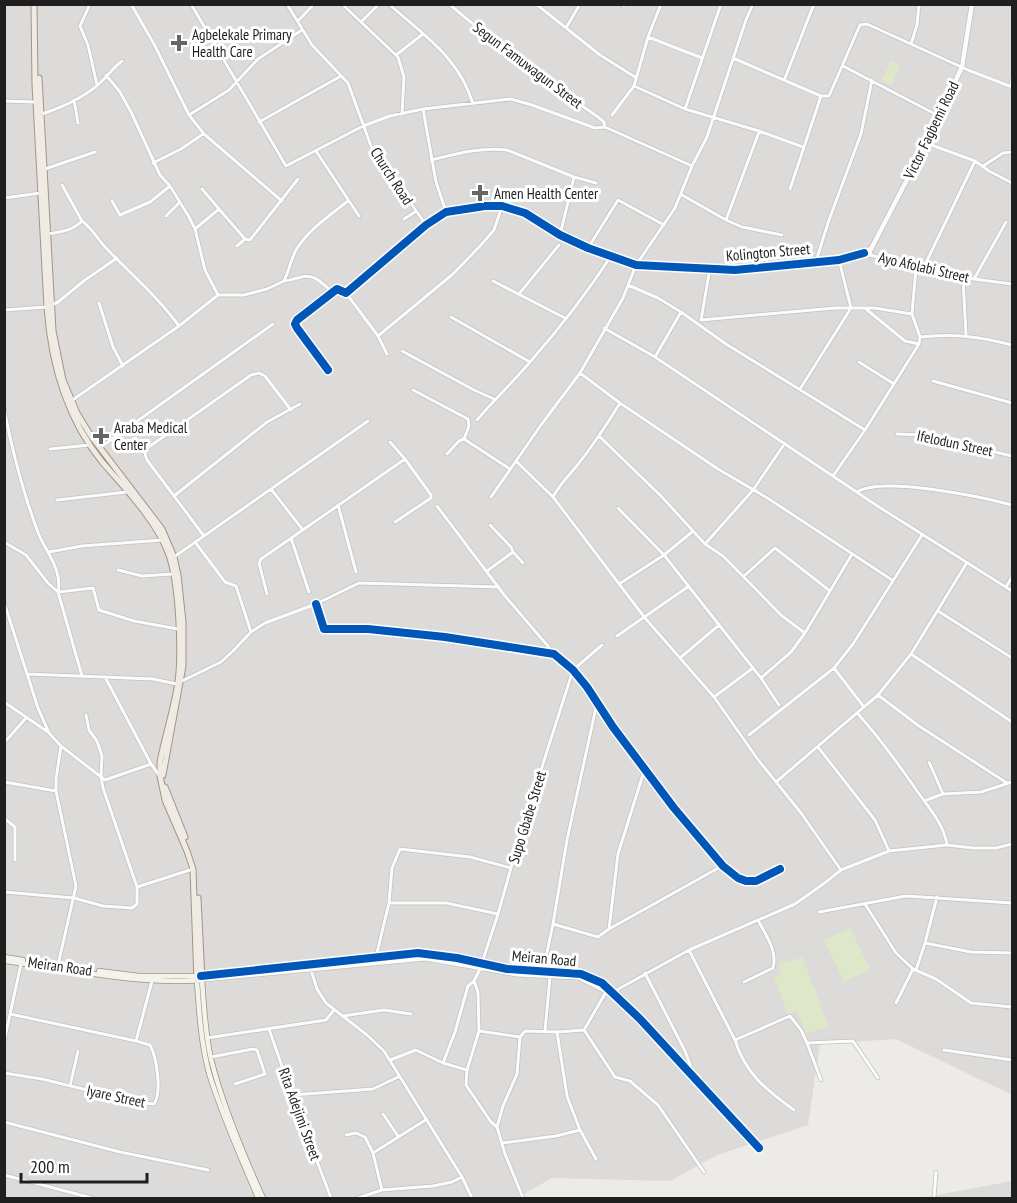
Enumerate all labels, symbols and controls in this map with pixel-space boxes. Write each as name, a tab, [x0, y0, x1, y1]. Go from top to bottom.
street label: Segun Famuwagun Street	[469, 18, 587, 112]
place label: Agbelekale Primary Health Care	[192, 25, 292, 61]
marker: Agbelekale Primary Health Care	[170, 34, 188, 52]
street label: Victor Fagbemi Road	[899, 78, 963, 183]
street label: Church Road	[366, 144, 418, 208]
marker: Amen Health Center	[471, 184, 489, 202]
place label: Amen Health Center	[494, 184, 599, 203]
street label: Kolington Street	[725, 239, 811, 265]
street label: Ayo Afolabi Street	[877, 247, 971, 287]
place label: Araba Medical Center	[114, 418, 188, 454]
street label: Ifelodun Street	[915, 426, 995, 460]
marker: Araba Medical Center	[92, 427, 110, 445]
street label: Supo Gbabe Street	[504, 768, 550, 866]
street label: Meiran Road	[511, 946, 577, 970]
street label: Meiran Road	[27, 952, 93, 980]
street label: Rita Adejimi Street	[275, 1065, 325, 1163]
street label: Iyare Street	[85, 1081, 147, 1111]
scale bar	[21, 1146, 147, 1184]
text: 200 m	[30, 1155, 70, 1178]

